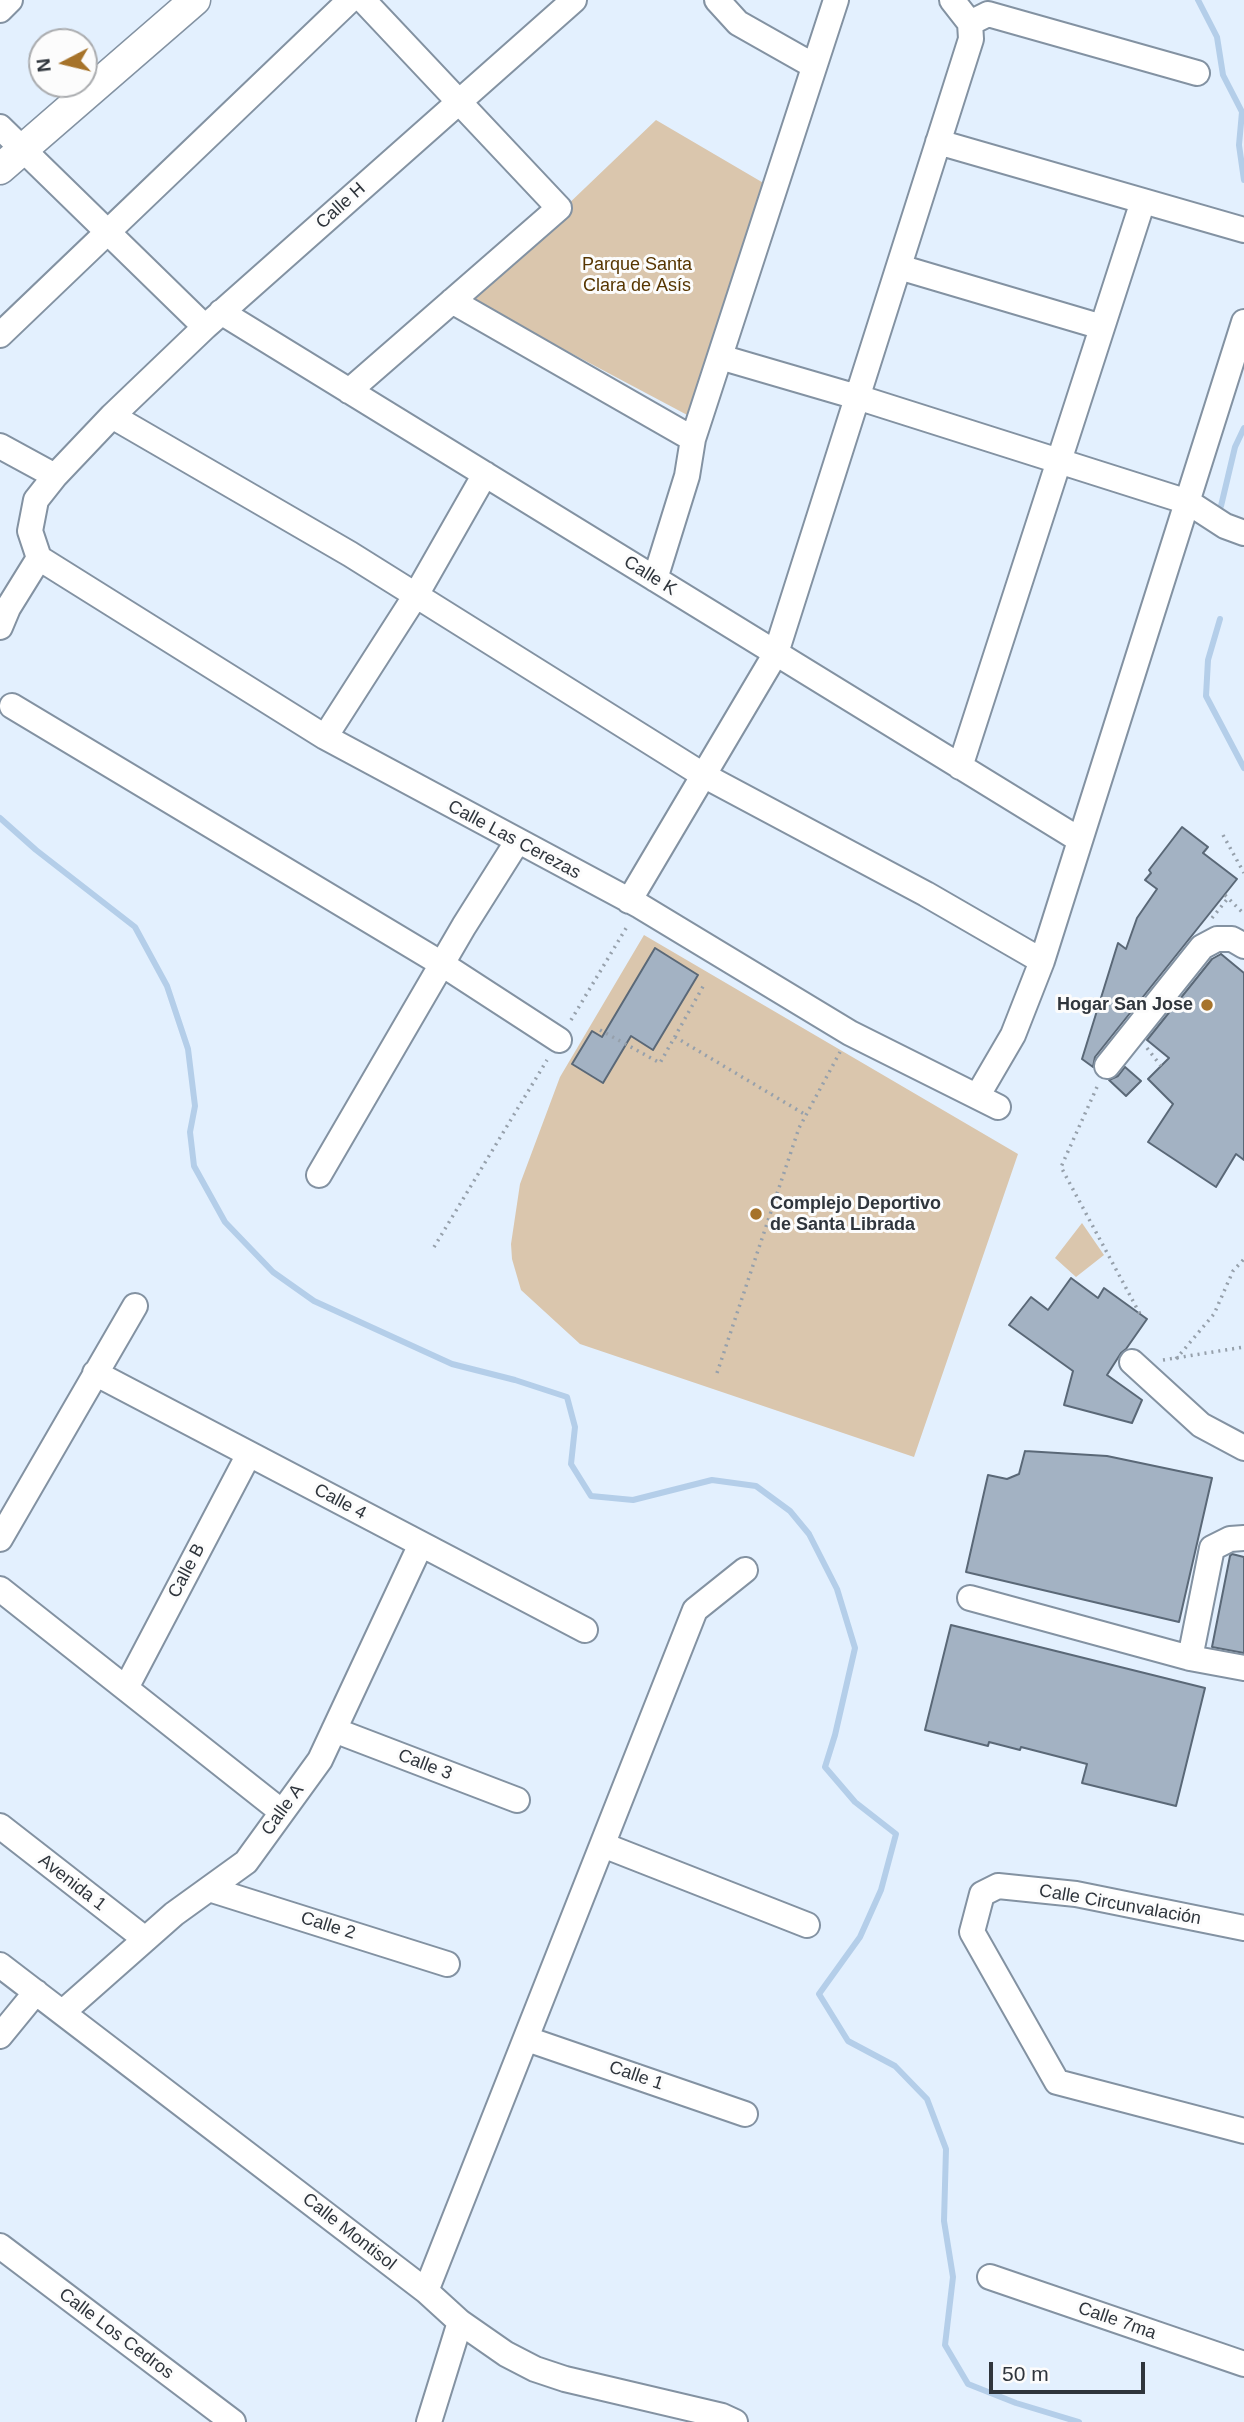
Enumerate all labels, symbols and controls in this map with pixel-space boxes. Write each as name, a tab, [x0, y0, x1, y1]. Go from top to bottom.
north arrow	[28, 28, 98, 98]
text: N	[32, 57, 55, 73]
street label: Calle H	[312, 178, 370, 234]
park label: Parque Santa Clara de Asís	[582, 254, 692, 296]
street label: Calle K	[620, 551, 680, 601]
street label: Calle Las Cerezas	[444, 796, 584, 884]
place label: Hogar San Jose	[1057, 994, 1193, 1016]
marker: Hogar San Jose	[1199, 997, 1215, 1013]
place label: Complejo Deportivo de Santa Librada	[770, 1193, 941, 1236]
marker: Complejo Deportivo de Santa Librada	[748, 1206, 764, 1222]
street label: Calle 4	[310, 1479, 370, 1525]
street label: Calle B	[164, 1540, 210, 1602]
street label: Calle 3	[395, 1745, 455, 1785]
street label: Calle A	[257, 1780, 309, 1840]
street label: Avenida 1	[34, 1850, 110, 1916]
street label: Calle Circunvalación	[1037, 1880, 1203, 1930]
street label: Calle 2	[298, 1907, 358, 1945]
street label: Calle 1	[606, 2057, 666, 2095]
street label: Calle Montisol	[298, 2189, 400, 2275]
street label: Calle Los Cedros	[54, 2284, 178, 2384]
street label: Calle 7ma	[1075, 2298, 1159, 2344]
scale bar	[992, 2348, 1148, 2392]
text: 50 m	[1002, 2362, 1049, 2385]

